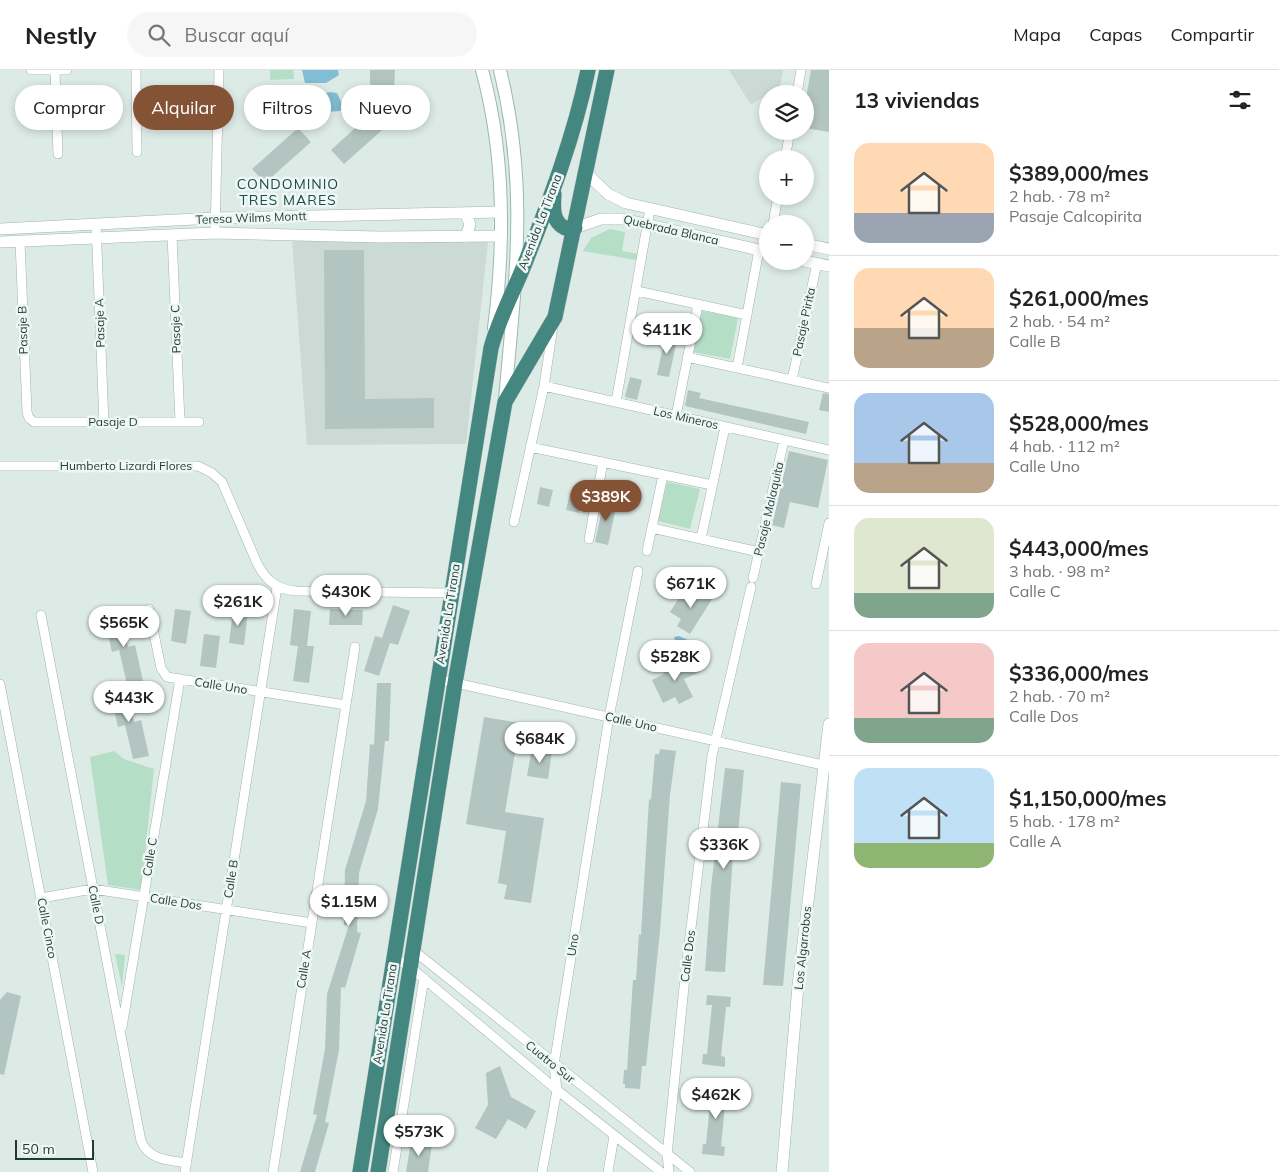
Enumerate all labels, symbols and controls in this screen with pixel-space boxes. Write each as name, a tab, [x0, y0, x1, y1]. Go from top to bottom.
search box	[127, 12, 477, 57]
text: Nestly	[25, 20, 97, 50]
icon: search	[145, 21, 173, 49]
text: Buscar aquí	[185, 23, 289, 47]
text: Mapa	[1013, 23, 1061, 46]
text: Capas	[1089, 23, 1143, 46]
text: Compartir	[1171, 23, 1254, 46]
chip: Comprar	[15, 85, 123, 130]
chip: Alquilar	[133, 85, 234, 130]
chip: Filtros	[244, 85, 331, 130]
chip: Nuevo	[341, 85, 430, 130]
map controls	[759, 85, 814, 270]
button: layers	[759, 85, 814, 140]
icon: filters	[1226, 86, 1254, 114]
text: 13 viviendas	[854, 87, 980, 113]
button: +	[759, 150, 814, 205]
text: $389,000/mes	[1009, 160, 1149, 186]
icon: home	[894, 163, 954, 223]
street label: Avenida La Tirana	[514, 172, 565, 272]
district label: CONDOMINIO TRES MARES	[237, 175, 339, 209]
text: 2 hab. · 78 m²	[1009, 186, 1110, 206]
text: Pasaje Calcopirita	[1009, 206, 1142, 226]
street label: Teresa Wilms Montt	[195, 208, 307, 227]
street label: Quebrada Blanca	[622, 211, 720, 248]
button: −	[759, 215, 814, 270]
text: $261,000/mes	[1009, 285, 1149, 311]
street label: Pasaje Pirita	[789, 286, 818, 358]
icon: home	[894, 288, 954, 348]
street label: Pasaje A	[91, 298, 108, 348]
street label: Pasaje C	[167, 304, 184, 354]
street label: Pasaje B	[14, 305, 31, 355]
text: 2 hab. · 54 m²	[1009, 311, 1110, 331]
pin: $411K	[632, 312, 702, 355]
text: $411K	[642, 319, 692, 339]
text: Calle B	[1009, 331, 1061, 351]
street label: Los Mineros	[652, 403, 720, 432]
text: $528,000/mes	[1009, 410, 1149, 436]
icon: home	[894, 413, 954, 473]
street label: Pasaje D	[88, 414, 138, 429]
text: 4 hab. · 112 m²	[1009, 436, 1120, 456]
text: Calle Uno	[1009, 456, 1080, 476]
street label: Humberto Lizardi Flores	[60, 458, 192, 473]
street label: Pasaje Malaquita	[750, 460, 787, 558]
pin: $389K	[571, 480, 641, 522]
text: $389K	[581, 486, 631, 506]
text: $443,000/mes	[1009, 535, 1149, 561]
icon: home	[894, 538, 954, 598]
text: 3 hab. · 98 m²	[1009, 561, 1110, 581]
street label: Avenida La Tirana	[432, 563, 463, 665]
pin: $671K	[656, 566, 726, 609]
text: $671K	[666, 573, 716, 593]
pin: $430K	[311, 574, 381, 617]
text: $430K	[321, 581, 371, 601]
text: Calle C	[1009, 581, 1061, 601]
pin: $261K	[203, 584, 273, 627]
text: $261K	[213, 591, 263, 611]
pin: $565K	[89, 606, 159, 648]
text: $565K	[99, 612, 149, 632]
pin: $528K	[640, 640, 710, 682]
text: $528K	[650, 646, 700, 666]
text: $336,000/mes	[1009, 660, 1149, 686]
icon: home	[894, 663, 954, 723]
street label: Calle Uno	[194, 674, 249, 697]
pin: $443K	[94, 680, 164, 723]
text: 2 hab. · 70 m²	[1009, 686, 1110, 706]
text: $443K	[104, 687, 154, 707]
text: Calle Dos	[1009, 706, 1079, 726]
street label: Calle Uno	[603, 708, 659, 735]
pin: $684K	[505, 722, 575, 764]
text: $684K	[515, 728, 565, 748]
text: $1,150,000/mes	[1009, 785, 1167, 811]
icon: home	[894, 788, 954, 848]
text: 5 hab. · 178 m²	[1009, 811, 1120, 831]
pin: $336K	[689, 828, 759, 870]
text: Calle A	[1009, 831, 1062, 851]
text: $336K	[699, 834, 749, 854]
street label: Calle C	[139, 837, 160, 877]
street label: Calle B	[220, 859, 241, 899]
street label: Calle D	[85, 884, 108, 926]
pin: $1.15M	[308, 884, 390, 927]
street label: Calle Dos	[149, 890, 203, 913]
text: $1.15M	[321, 891, 377, 911]
street label: Calle Cinco	[34, 896, 61, 960]
street label: Los Algarrobos	[791, 905, 814, 991]
street label: Calle Dos	[677, 929, 698, 983]
street label: Uno	[563, 932, 582, 957]
street label: Calle A	[293, 948, 314, 990]
street label: Avenida La Tirana	[369, 963, 400, 1065]
street label: Cuatro Sur	[523, 1037, 579, 1087]
pin: $462K	[681, 1078, 751, 1120]
text: $462K	[691, 1084, 741, 1104]
pin: $573K	[384, 1114, 454, 1157]
text: $573K	[394, 1121, 444, 1141]
scale bar	[15, 1137, 94, 1160]
text: 50 m	[22, 1140, 55, 1158]

